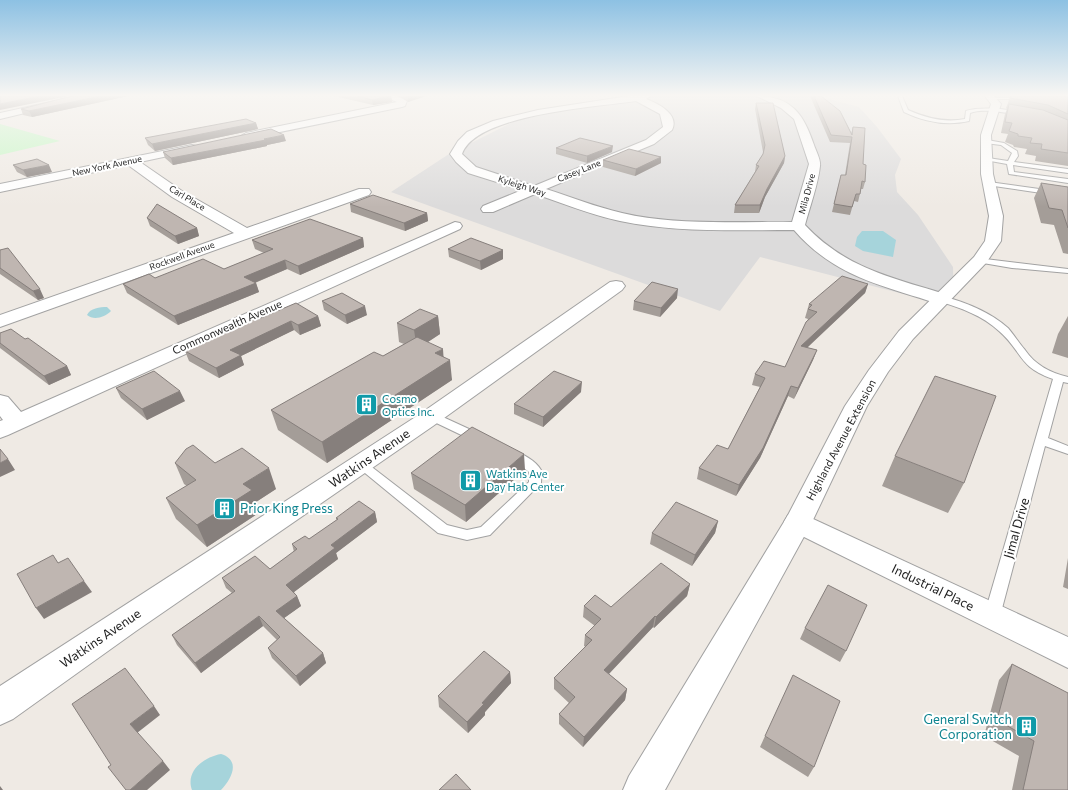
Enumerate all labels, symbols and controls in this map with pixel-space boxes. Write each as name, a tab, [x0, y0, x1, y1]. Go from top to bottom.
street label: New York Avenue	[71, 153, 143, 178]
street label: Casey Lane	[556, 157, 602, 184]
street label: Mila Drive	[796, 172, 817, 215]
street label: Kyleigh Way	[497, 173, 548, 199]
street label: Carl Place	[167, 182, 208, 213]
street label: Rockwell Avenue	[148, 239, 216, 272]
street label: Commonwealth Avenue	[170, 296, 284, 357]
street label: Highland Avenue Extension	[803, 377, 878, 502]
building icon: Cosmo Optics Inc.	[354, 392, 380, 418]
place label: Cosmo Optics Inc.	[382, 392, 435, 418]
street label: Watkins Avenue	[325, 425, 413, 491]
building icon: Watkins Ave Day Hab Center	[457, 467, 483, 493]
place label: Watkins Ave Day Hab Center	[486, 467, 565, 493]
building icon: Prior King Press	[212, 495, 238, 521]
street label: Jimal Drive	[1000, 496, 1032, 560]
place label: Prior King Press	[240, 500, 333, 516]
street label: Industrial Place	[889, 560, 977, 614]
street label: Watkins Avenue	[56, 605, 144, 671]
place label: General Switch Corporation	[923, 711, 1012, 742]
building icon: General Switch Corporation	[1014, 713, 1040, 739]

